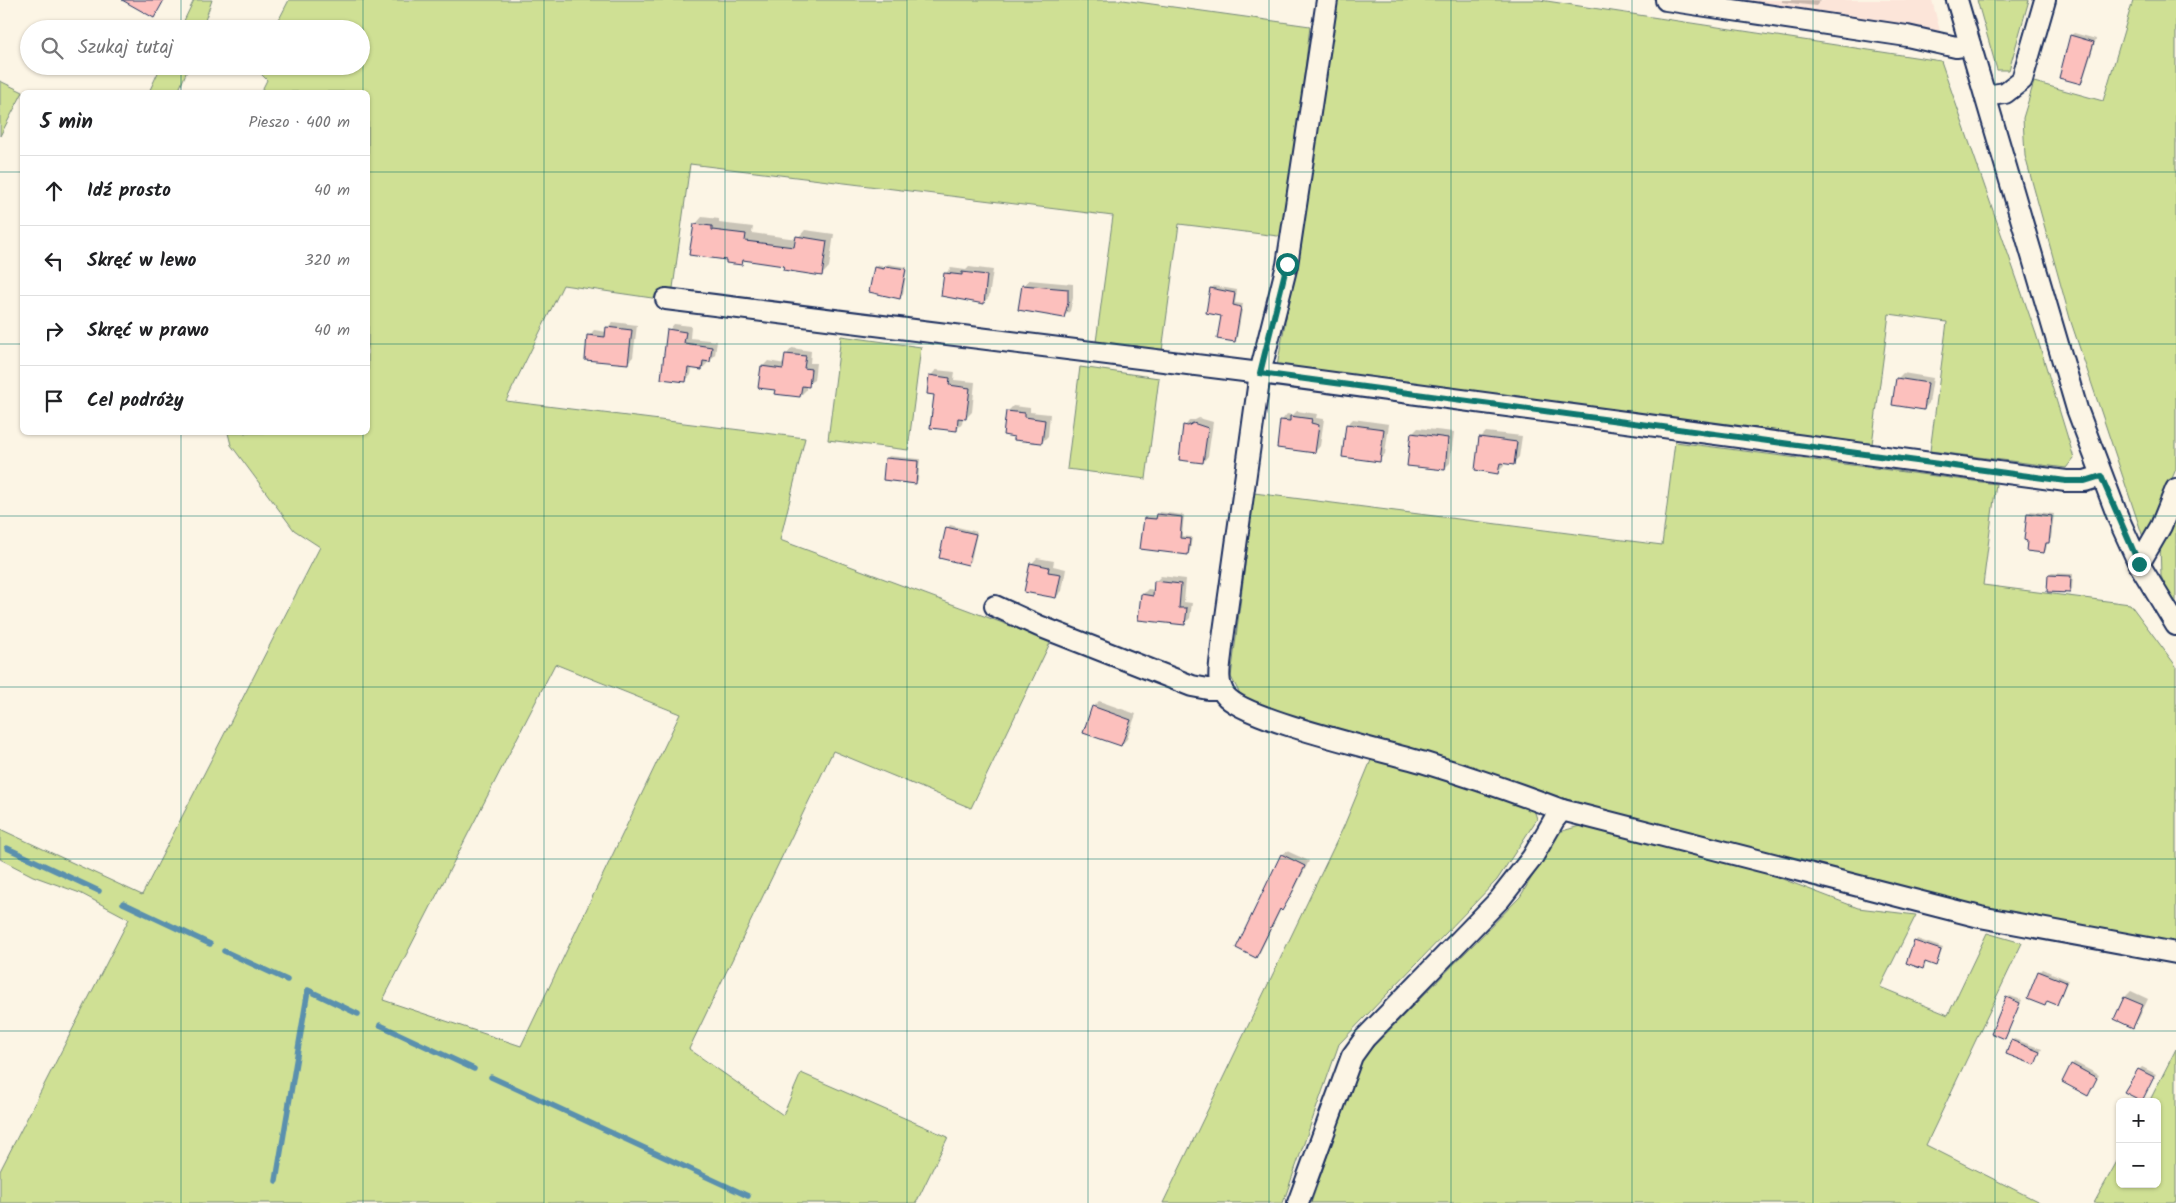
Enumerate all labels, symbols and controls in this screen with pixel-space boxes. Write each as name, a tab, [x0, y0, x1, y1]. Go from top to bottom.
search box	[20, 20, 370, 75]
text: Szukaj tutaj	[78, 33, 173, 63]
icon: search	[38, 34, 66, 62]
text: 5 min	[40, 106, 93, 139]
text: Pieszo · 400 m	[249, 110, 350, 135]
text: Idź prosto	[87, 176, 171, 206]
icon: ahead	[40, 177, 68, 205]
text: 40 m	[314, 178, 350, 203]
text: Skręć w lewo	[87, 246, 196, 276]
icon: left	[40, 247, 68, 275]
text: 320 m	[304, 248, 350, 273]
route start	[1276, 253, 1299, 276]
text: Skręć w prawo	[87, 316, 209, 346]
icon: right	[40, 317, 68, 345]
text: 40 m	[314, 318, 350, 343]
text: Cel podróży	[87, 386, 184, 416]
icon: arrive	[40, 387, 68, 415]
route end	[2128, 553, 2151, 576]
map controls	[2116, 1098, 2161, 1188]
button: +	[2116, 1098, 2161, 1143]
button: −	[2116, 1143, 2161, 1188]

